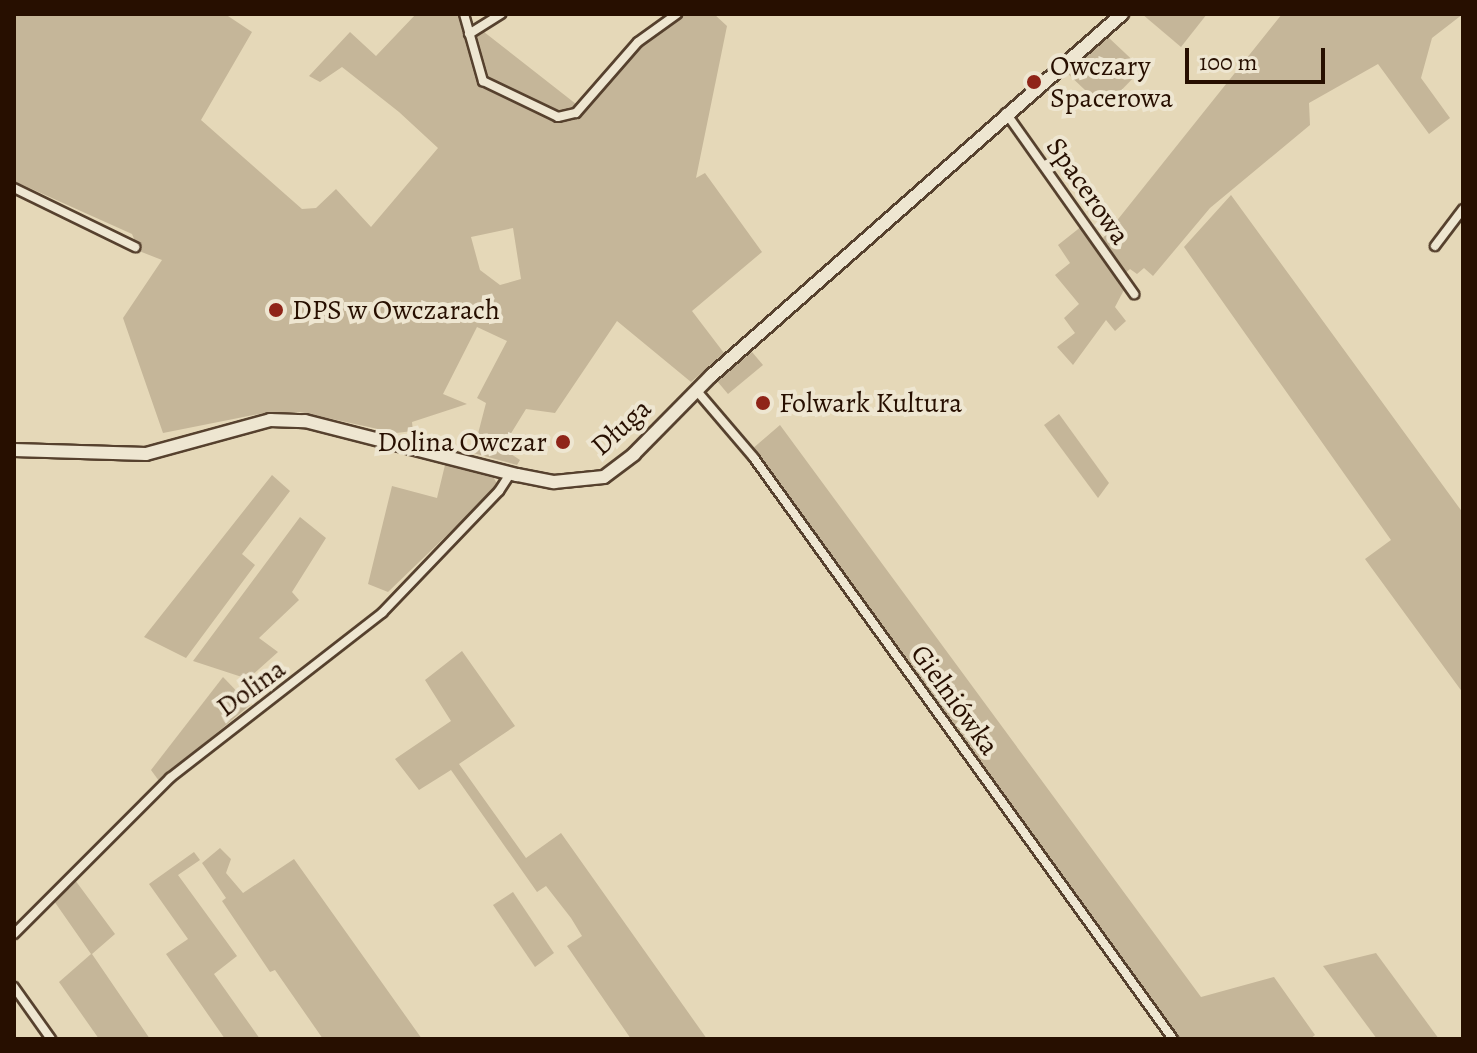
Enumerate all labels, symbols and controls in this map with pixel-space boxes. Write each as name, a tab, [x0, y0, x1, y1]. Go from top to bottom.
scale bar	[1189, 32, 1329, 82]
text: 100 m	[1199, 46, 1258, 78]
place label: Owczary Spacerowa	[1050, 49, 1173, 115]
marker: Owczary Spacerowa	[1025, 73, 1043, 91]
street label: Spacerowa	[1039, 131, 1137, 251]
place label: DPS w Owczarach	[292, 293, 500, 327]
marker: DPS w Owczarach	[267, 301, 285, 319]
place label: Folwark Kultura	[779, 386, 962, 420]
street label: Długa	[584, 391, 658, 463]
marker: Folwark Kultura	[754, 394, 772, 412]
place label: Dolina Owczar	[377, 425, 547, 459]
marker: Dolina Owczar	[554, 433, 572, 451]
street label: Gielniówka	[904, 638, 1006, 762]
street label: Dolina	[210, 652, 292, 724]

